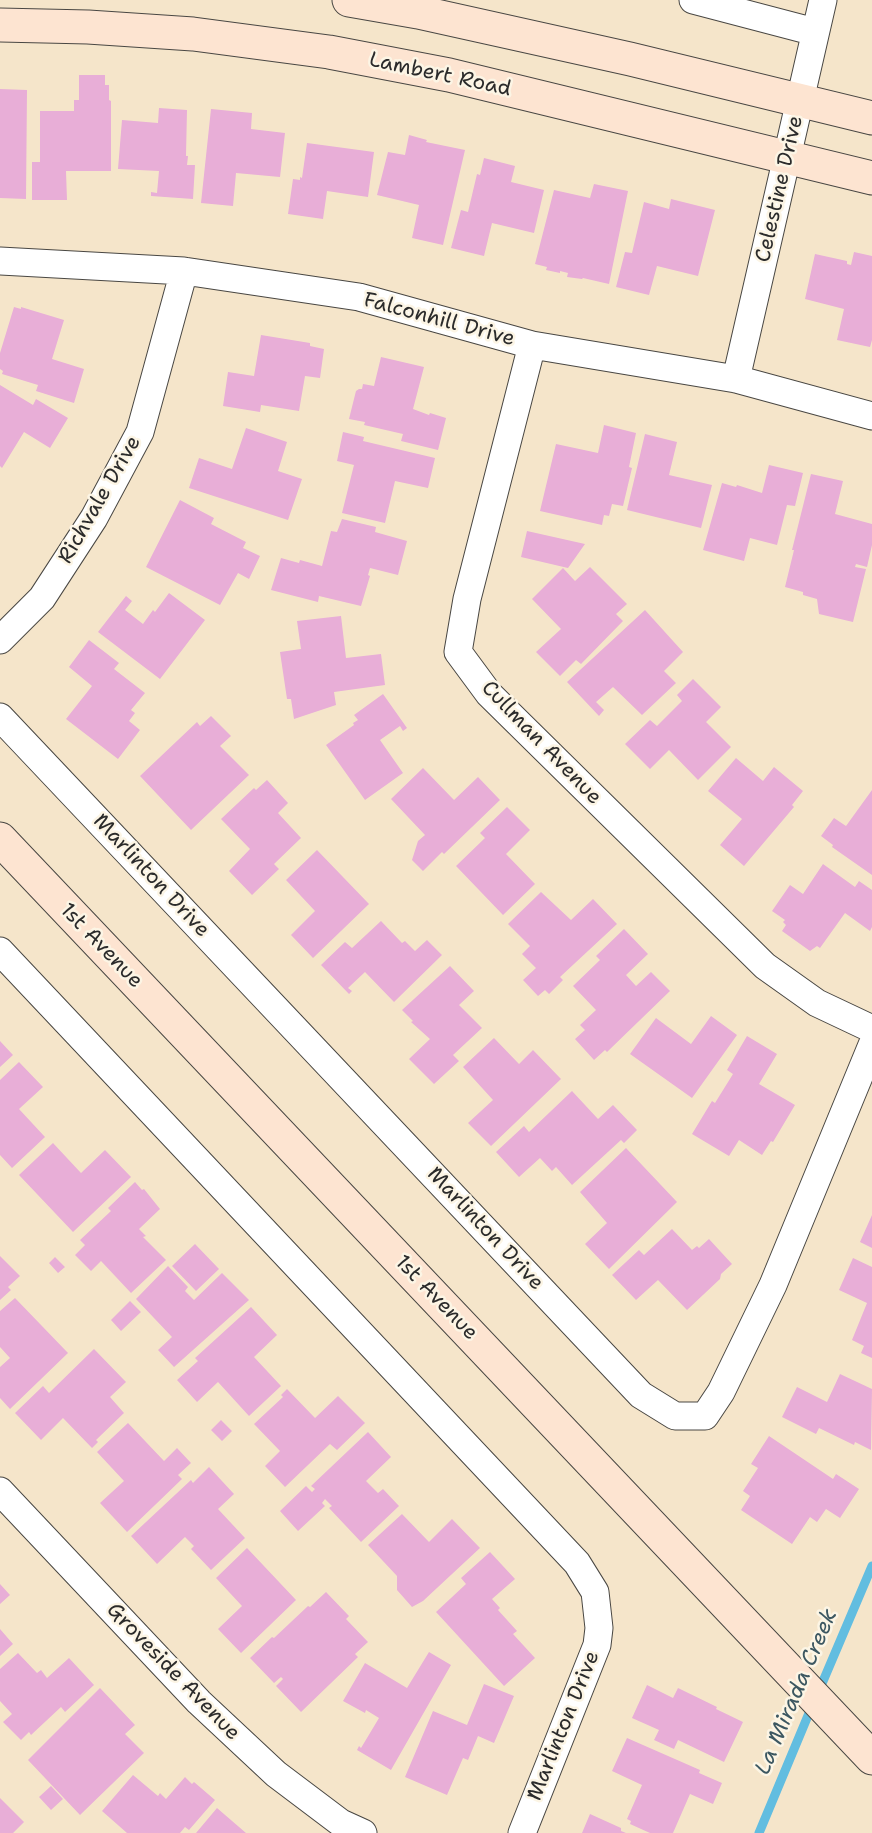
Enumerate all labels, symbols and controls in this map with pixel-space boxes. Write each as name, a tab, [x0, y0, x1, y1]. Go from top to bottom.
street label: Lambert Road	[367, 48, 513, 102]
street label: Celestine Drive	[751, 113, 809, 265]
street label: Falconhill Drive	[361, 288, 517, 352]
street label: Richvale Drive	[53, 432, 147, 568]
street label: Cullman Avenue	[476, 676, 606, 810]
street label: Marlinton Drive	[87, 809, 215, 943]
street label: 1st Avenue	[54, 898, 148, 994]
street label: Marlinton Drive	[421, 1162, 549, 1296]
street label: 1st Avenue	[389, 1250, 483, 1346]
street label: Groveside Avenue	[101, 1598, 245, 1746]
water label: La Mirada Creek	[750, 1605, 844, 1779]
street label: Marlinton Drive	[522, 1647, 606, 1805]

